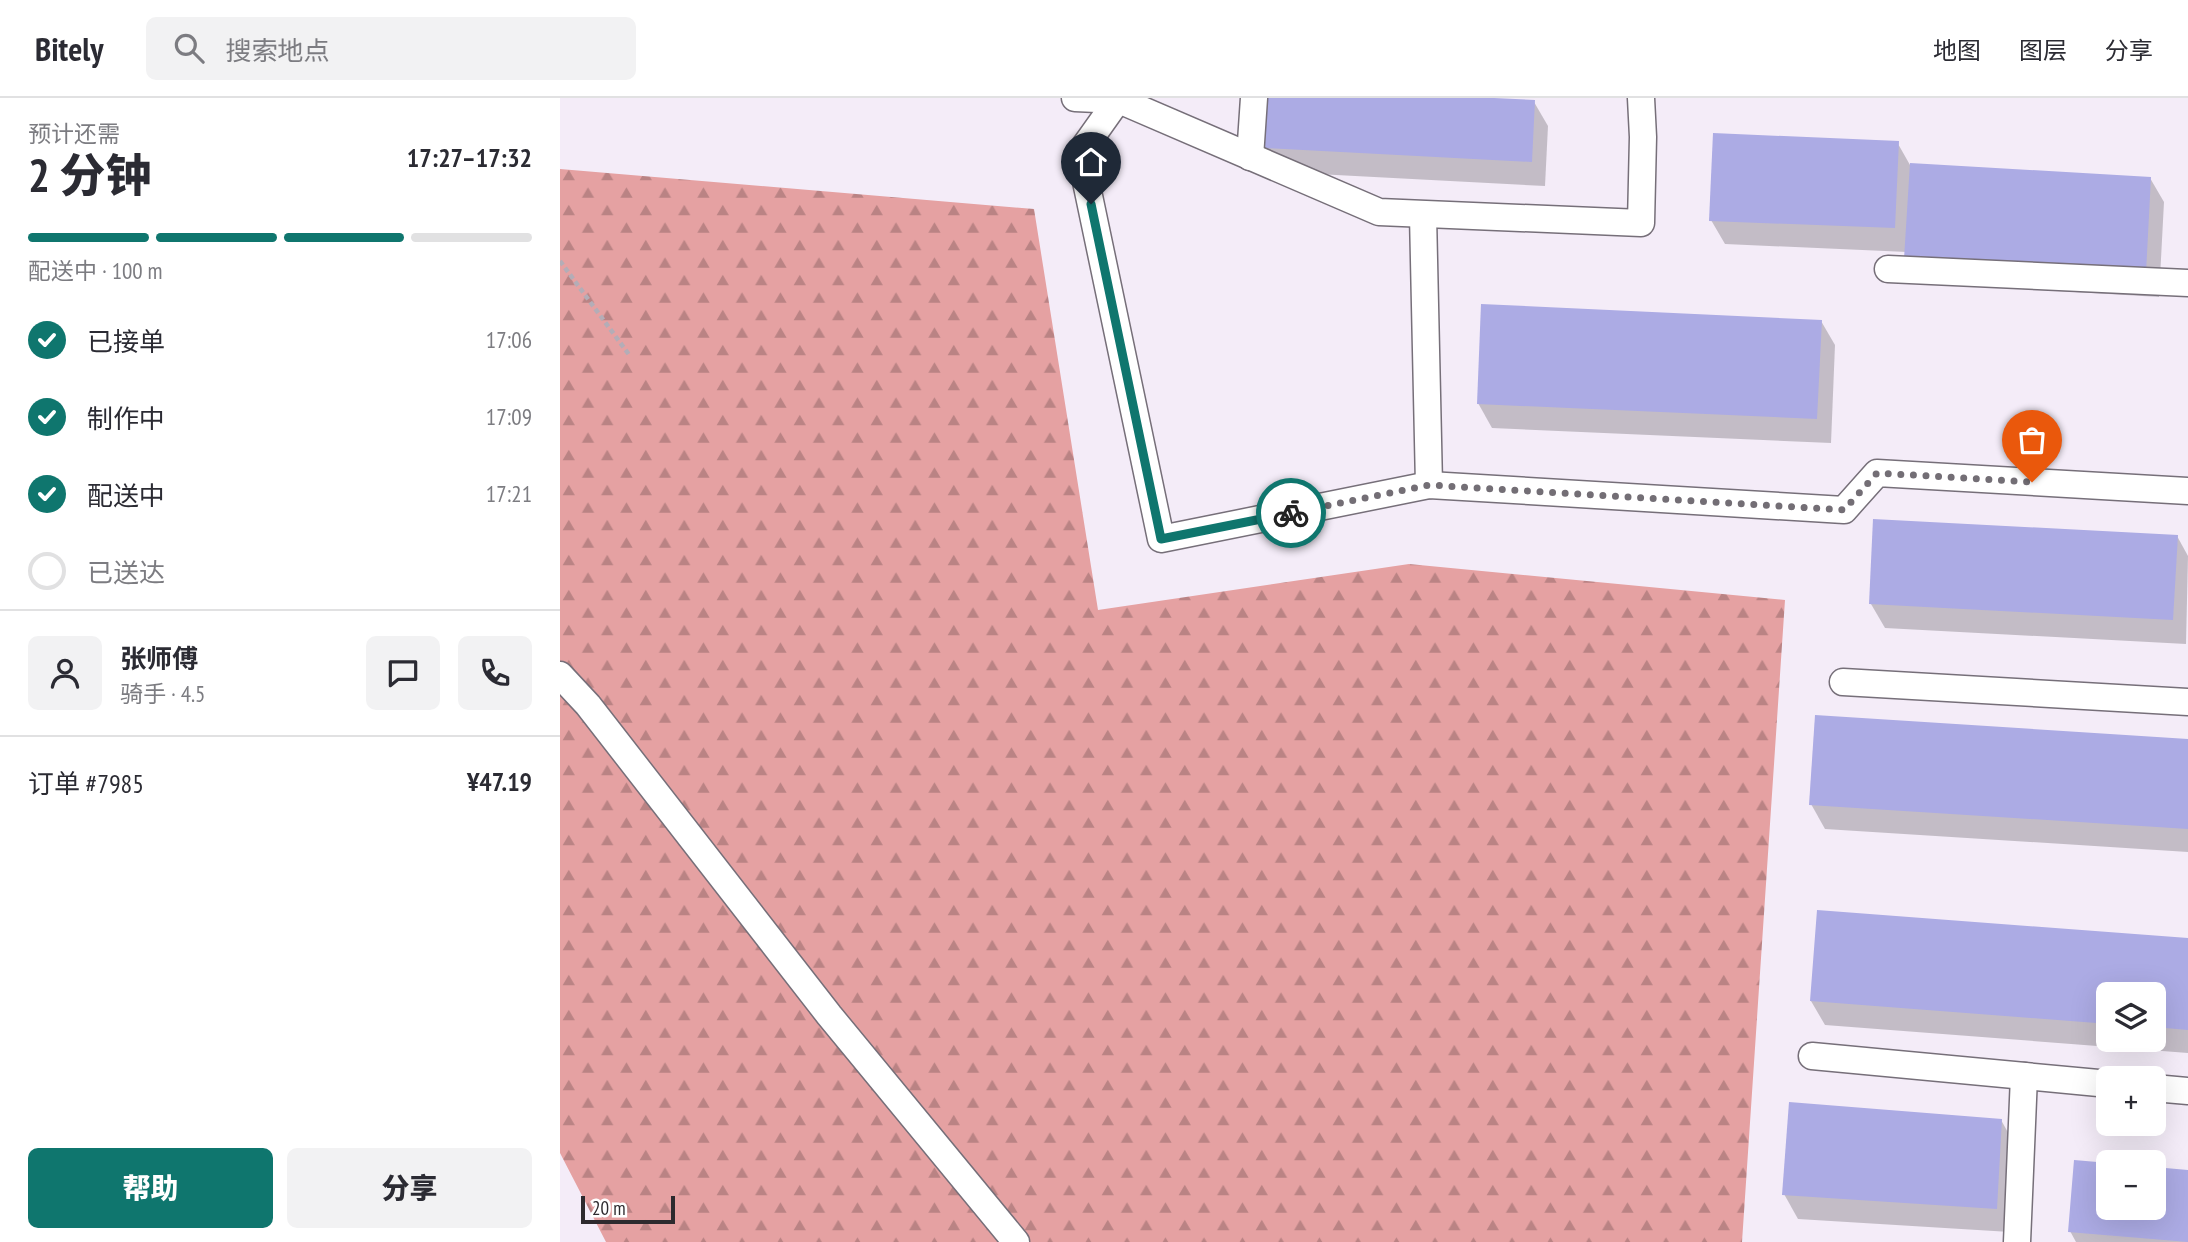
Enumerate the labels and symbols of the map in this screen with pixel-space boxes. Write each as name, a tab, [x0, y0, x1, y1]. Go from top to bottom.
pin	[1061, 132, 1121, 204]
pin	[2002, 410, 2062, 482]
courier	[1256, 478, 1326, 548]
scale bar	[581, 1193, 676, 1225]

